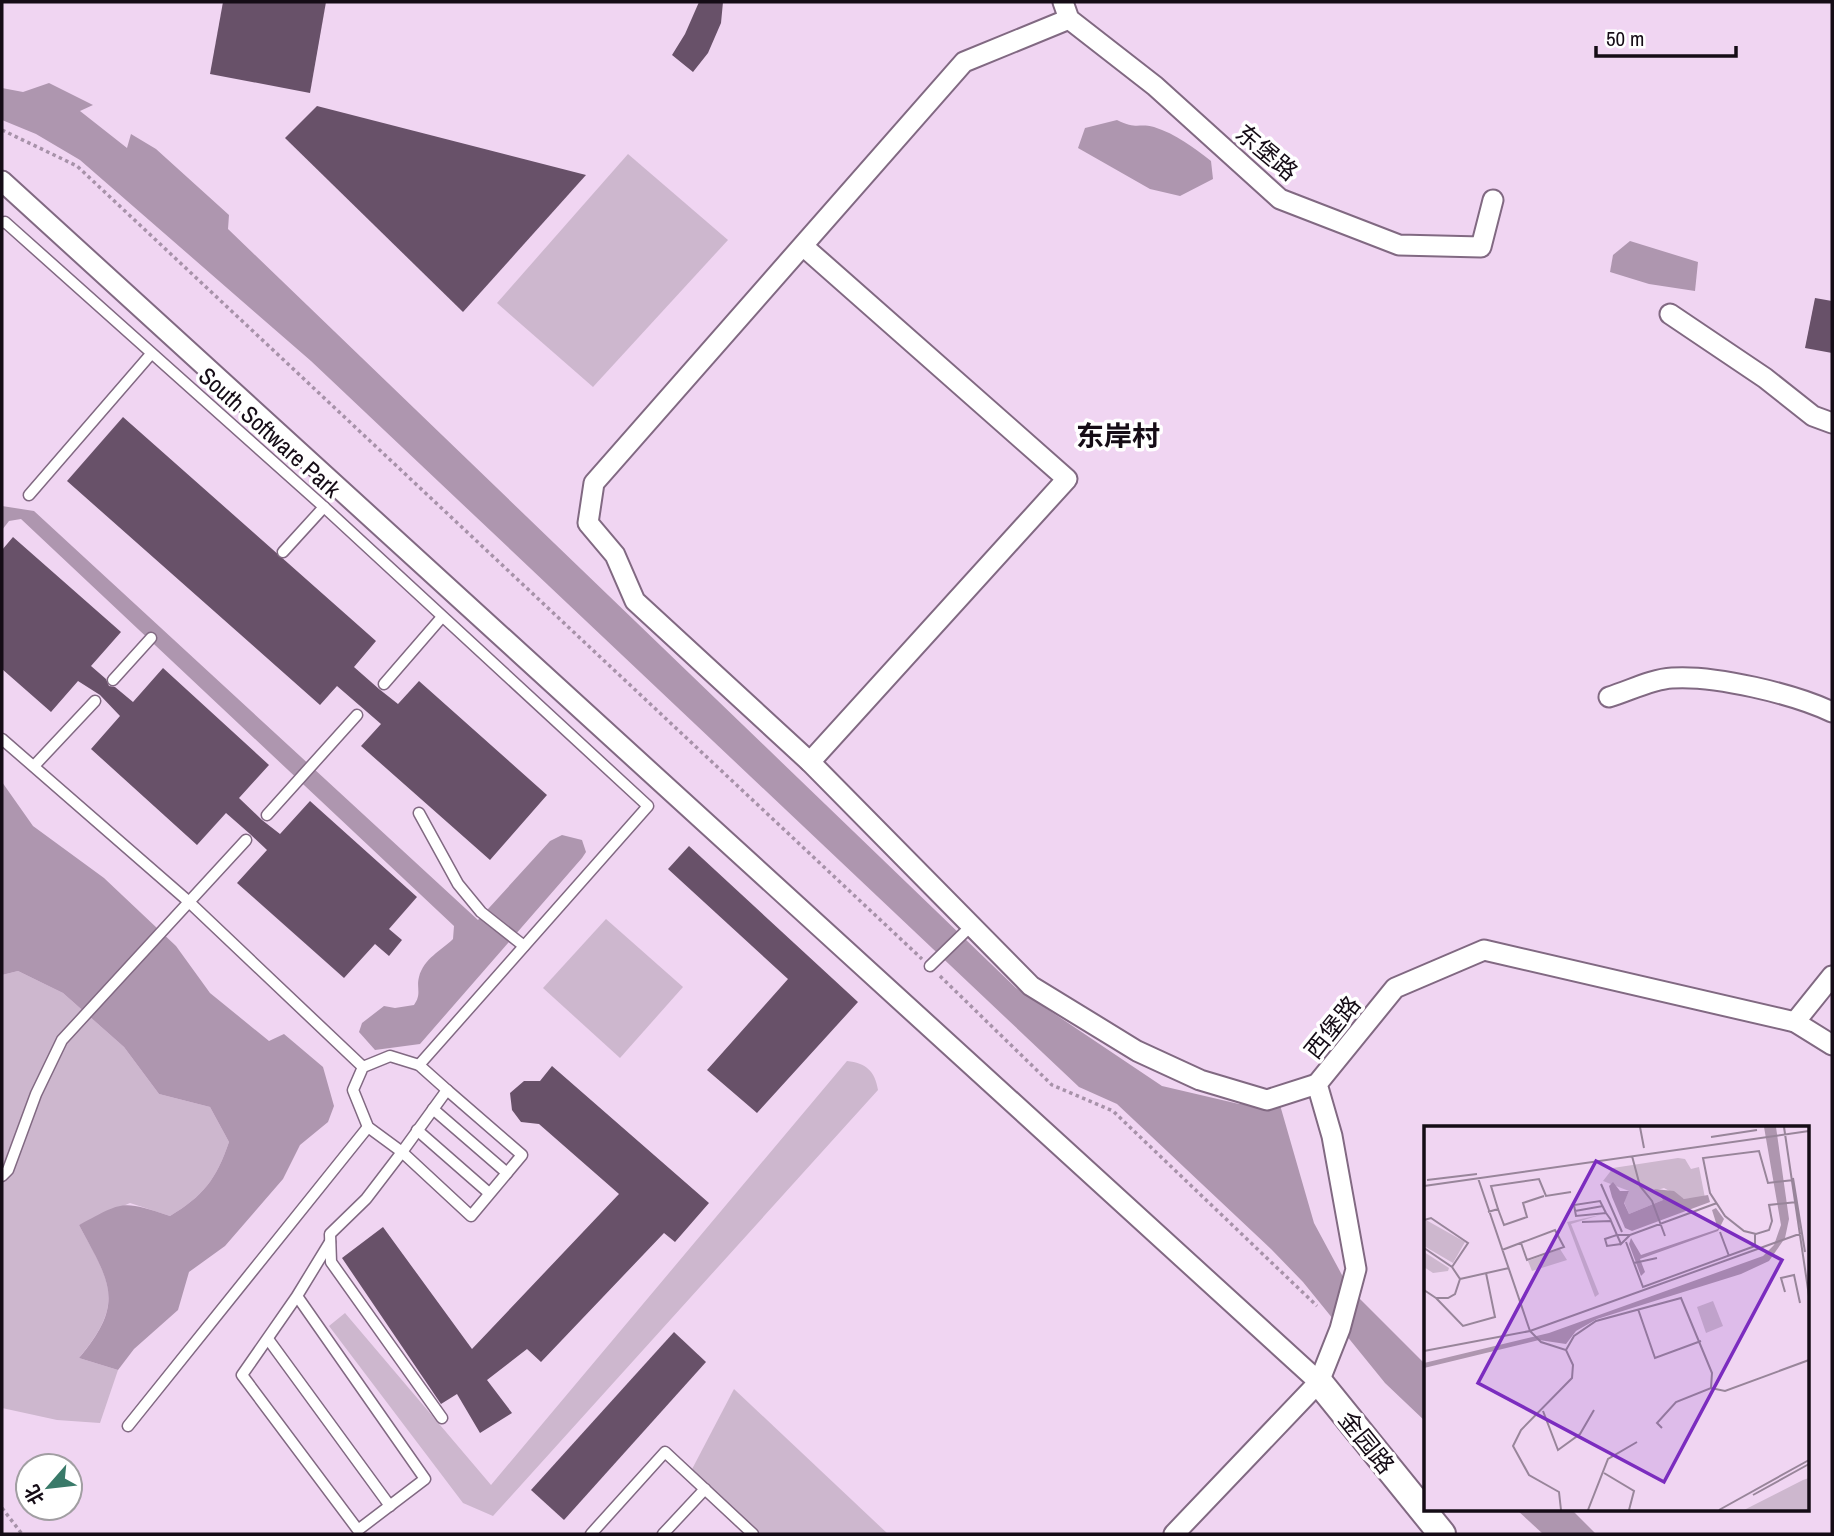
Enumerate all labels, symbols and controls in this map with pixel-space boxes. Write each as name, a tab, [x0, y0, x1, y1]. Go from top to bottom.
scale bar	[1596, 14, 1736, 58]
text: 50 m	[1606, 24, 1644, 53]
street label: 东堡路	[1229, 117, 1305, 187]
street label: South Software Park	[192, 360, 348, 504]
district label: 东岸村	[1076, 417, 1160, 455]
street label: 西堡路	[1297, 989, 1367, 1065]
inset map	[1424, 1126, 1810, 1512]
street label: 金园路	[1332, 1404, 1402, 1480]
north arrow	[14, 1452, 84, 1522]
text: 北	[18, 1480, 50, 1509]

